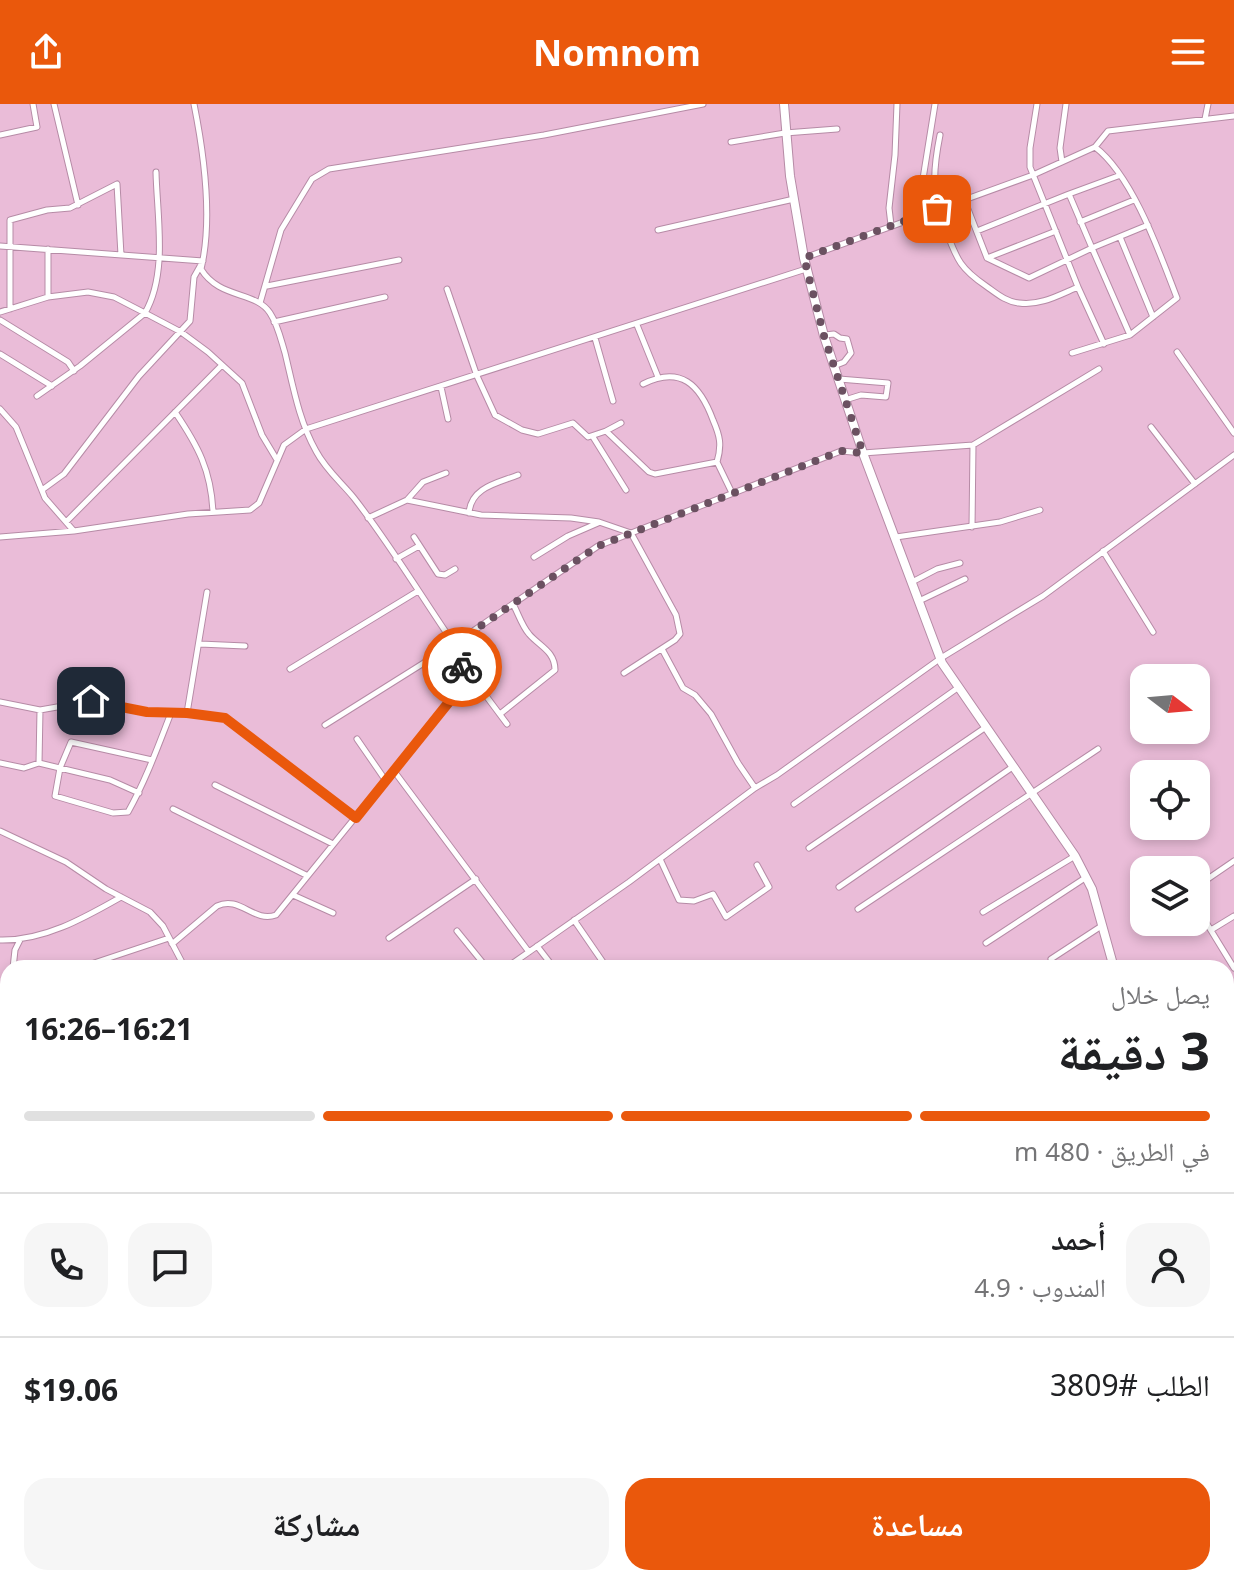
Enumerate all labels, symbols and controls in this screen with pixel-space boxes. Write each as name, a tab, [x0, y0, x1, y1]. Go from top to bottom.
text: Nomnom	[533, 28, 701, 77]
icon: share	[24, 30, 68, 74]
icon: menu	[1166, 30, 1210, 74]
pin	[903, 175, 971, 243]
icon: bag	[915, 187, 959, 231]
courier	[422, 627, 502, 707]
icon: bike	[440, 645, 484, 689]
north arrow	[1130, 664, 1210, 744]
map controls	[1130, 664, 1210, 936]
pin	[57, 667, 125, 735]
icon: home	[69, 679, 113, 723]
button: locate	[1130, 760, 1210, 840]
button: layers	[1130, 856, 1210, 936]
text: يصل خلال	[1111, 976, 1210, 1012]
text: 16:21–16:26	[24, 1008, 193, 1049]
text: 3 دقيقة	[1058, 1014, 1210, 1085]
text: في الطريق · 480 m	[1014, 1133, 1210, 1169]
text: أحمد	[1051, 1218, 1106, 1259]
button: phone	[24, 1223, 108, 1307]
button: chat	[128, 1223, 212, 1307]
button: person	[1126, 1223, 1210, 1307]
text: المندوب · 4.9	[974, 1269, 1106, 1305]
text: الطلب #3809	[1050, 1364, 1210, 1405]
text: $19.06	[24, 1369, 118, 1410]
button: مشاركة	[24, 1478, 609, 1570]
button: مساعدة	[625, 1478, 1210, 1570]

